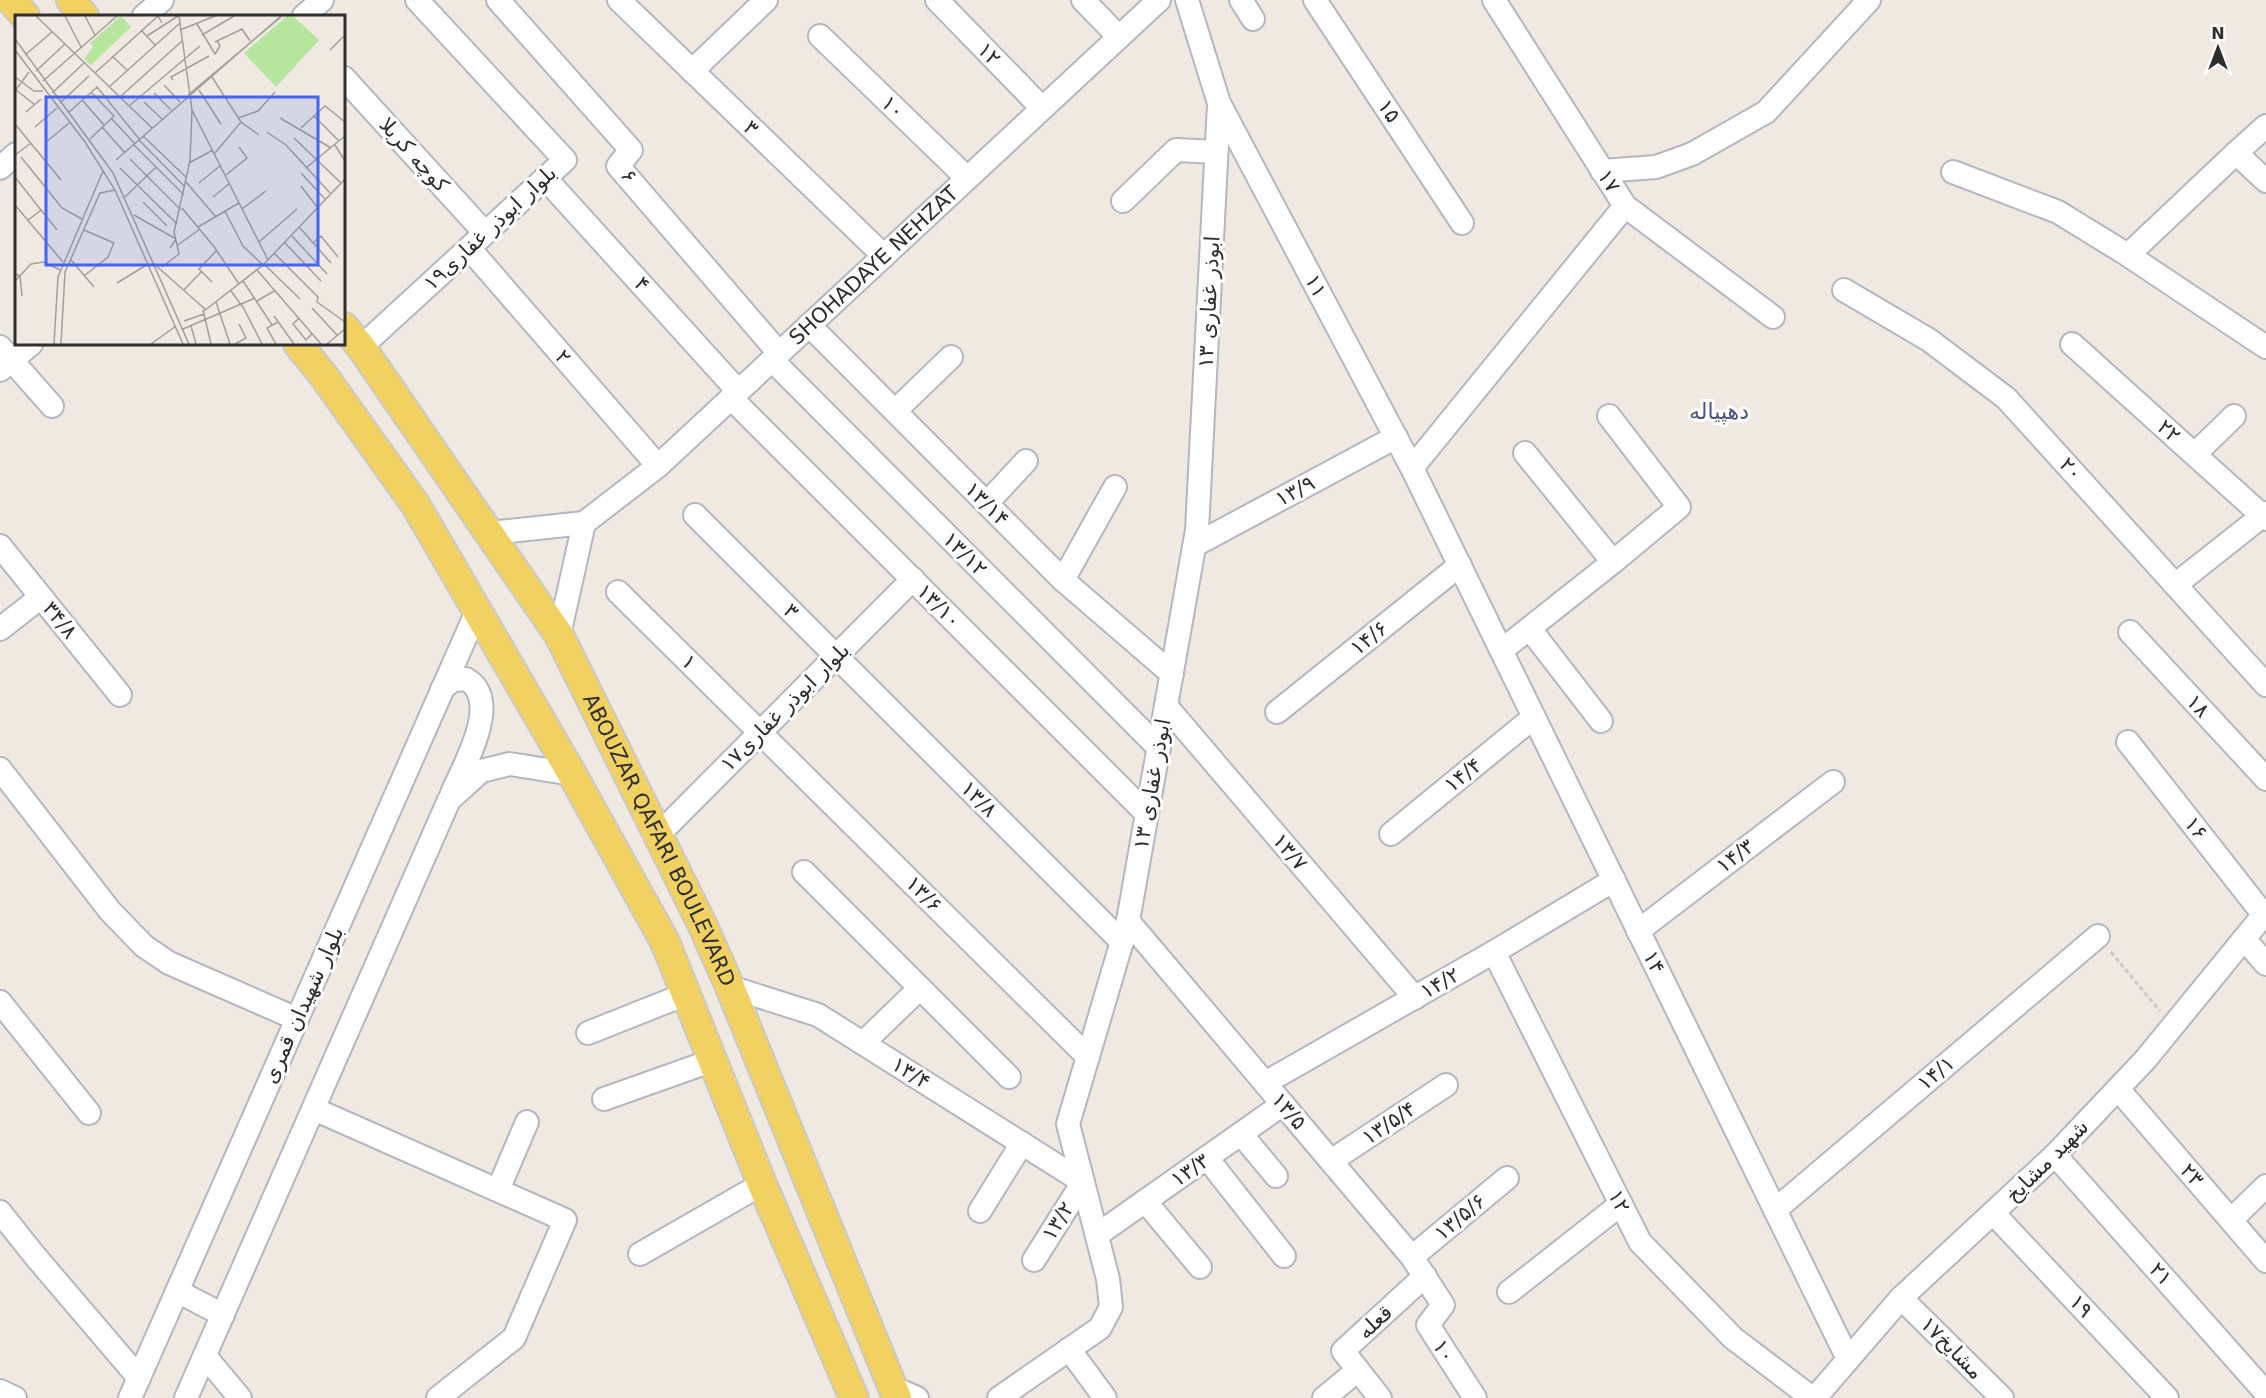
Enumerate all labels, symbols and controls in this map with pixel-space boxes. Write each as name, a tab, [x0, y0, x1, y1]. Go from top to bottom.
inset map	[15, 15, 345, 345]
north arrow	[2188, 18, 2248, 78]
text: N	[2211, 24, 2225, 43]
street label: ۱۲	[973, 38, 1005, 70]
street label: ۱۰	[877, 91, 909, 123]
street label: ۱۵	[1373, 95, 1405, 127]
street label: کوچه کربلا	[374, 113, 454, 197]
street label: ۳	[739, 115, 763, 141]
street label: بلوار ابوذر غفاری۱۹	[419, 161, 561, 295]
street label: ۶	[616, 165, 642, 187]
street label: ۱۷	[1593, 165, 1625, 197]
street label: SHOHADAYE NEHZAT	[784, 181, 963, 350]
street label: ۱۳ ابوذر غفاری	[1194, 235, 1224, 369]
street label: ۱۱	[1300, 270, 1332, 302]
street label: ۴	[629, 272, 655, 296]
street label: ۲	[550, 345, 576, 369]
district label: دهپیاله	[1689, 399, 1749, 425]
street label: ۲۲	[2153, 415, 2185, 447]
street label: ۲۰	[2055, 453, 2087, 485]
street label: ۱۳/۹	[1271, 471, 1319, 511]
street label: ۱۳/۱۴	[960, 477, 1014, 531]
street label: ۱۳/۱۲	[938, 527, 992, 581]
street label: ۱۳/۱۰	[912, 579, 966, 633]
street label: ۳۴/۸	[38, 597, 82, 643]
street label: ۳	[779, 599, 803, 623]
street label: ۱۴/۶	[1346, 616, 1392, 660]
street label: بلوار ابوذر غفاری۱۷	[716, 638, 854, 776]
street label: ۱	[677, 650, 701, 674]
street label: ABOUZAR QAFARI BOULEVARD	[578, 690, 740, 990]
street label: ۱۸	[2182, 690, 2214, 722]
street label: ۱۳ ابوذر غفاری	[1129, 717, 1175, 851]
street label: ۱۴/۴	[1440, 753, 1486, 797]
street label: ۱۳/۸	[956, 776, 1002, 822]
street label: ۱۶	[2180, 812, 2212, 844]
street label: ۱۳/۷	[1268, 829, 1312, 875]
street label: ۱۴/۳	[1711, 834, 1759, 878]
street label: ۱۳/۶	[901, 871, 947, 917]
street label: بلوار شهیدان قمری	[258, 923, 348, 1087]
street label: ۱۴	[1638, 947, 1670, 977]
street label: ۱۴/۲	[1416, 962, 1464, 1004]
street label: ۱۴/۱	[1913, 1051, 1959, 1095]
street label: ۱۳/۴	[887, 1052, 935, 1094]
street label: ۱۳/۵	[1267, 1088, 1311, 1134]
street label: ۱۳/۵/۴	[1358, 1096, 1420, 1150]
street label: شهید مشایخ	[2001, 1115, 2093, 1207]
street label: ۱۳/۳	[1166, 1148, 1214, 1192]
street label: ۲۳	[2176, 1159, 2208, 1191]
street label: ۱۲	[1603, 1186, 1635, 1216]
street label: ۱۳/۵/۶	[1430, 1189, 1490, 1245]
street label: ۱۳/۲	[1037, 1197, 1079, 1245]
street label: ۲۱	[2145, 1258, 2177, 1290]
street label: ۱۹	[2065, 1290, 2097, 1322]
street label: قعله	[1353, 1300, 1397, 1344]
street label: ۱۷مشایخ	[1916, 1312, 1988, 1384]
street label: ۱۰	[1428, 1335, 1460, 1367]

